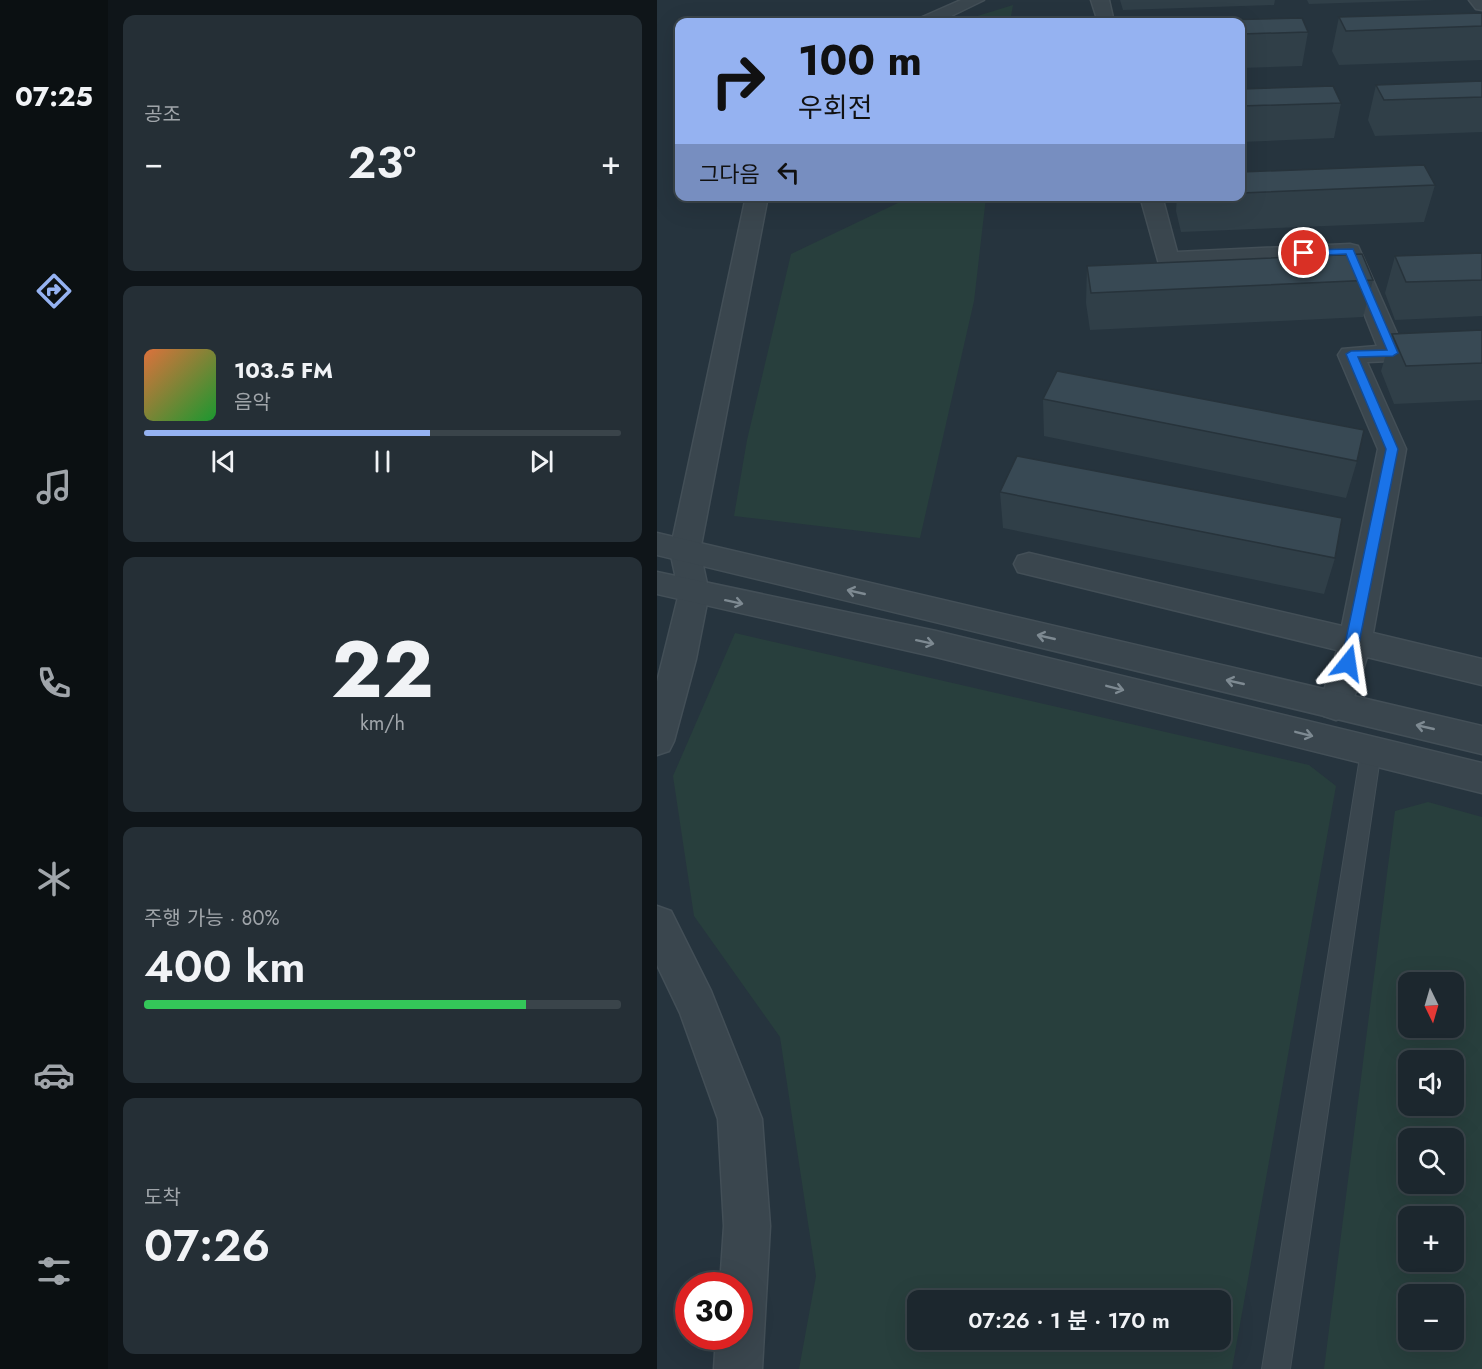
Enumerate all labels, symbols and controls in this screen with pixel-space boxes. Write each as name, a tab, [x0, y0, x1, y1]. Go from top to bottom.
text: 100 m	[798, 30, 922, 91]
icon: right	[699, 42, 777, 120]
text: 07:25	[15, 77, 93, 116]
text: 우회전	[798, 88, 873, 127]
text: 공조	[144, 100, 181, 129]
text: 23°	[348, 130, 416, 195]
text: −	[144, 139, 163, 186]
text: +	[601, 139, 621, 186]
icon: left	[772, 156, 805, 189]
text: 그다음	[699, 158, 760, 190]
pin	[1278, 227, 1329, 278]
icon: arrive	[1287, 236, 1320, 269]
icon: directions	[33, 270, 75, 312]
text: 103.5 FM	[234, 354, 333, 386]
text: 음악	[234, 388, 271, 417]
icon: previous	[207, 445, 240, 478]
icon: pause	[366, 445, 399, 478]
icon: next	[525, 445, 558, 478]
icon: music	[33, 466, 75, 508]
one-way arrow	[847, 585, 866, 597]
one-way arrow	[724, 597, 744, 608]
text: 22	[331, 614, 434, 726]
one-way arrow	[1036, 630, 1055, 642]
position arrow	[1316, 631, 1380, 695]
one-way arrow	[915, 637, 934, 648]
icon: phone	[33, 662, 75, 704]
one-way arrow	[1226, 675, 1245, 687]
one-way arrow	[1105, 683, 1124, 695]
text: km/h	[360, 709, 405, 738]
one-way arrow	[1416, 721, 1435, 732]
one-way arrow	[1294, 729, 1313, 741]
icon: climate	[33, 858, 75, 900]
text: 주행 가능 · 80%	[144, 904, 280, 933]
text: 400 km	[144, 934, 306, 999]
north arrow	[1398, 972, 1464, 1038]
map controls	[1398, 972, 1464, 1350]
button: sound	[1398, 1050, 1464, 1116]
icon: car	[33, 1054, 75, 1096]
button: search	[1398, 1128, 1464, 1194]
text: 도착	[144, 1183, 181, 1212]
button: +	[1398, 1206, 1464, 1272]
text: 07:26	[144, 1213, 270, 1278]
icon: filters	[33, 1250, 75, 1292]
speed limit sign: 30	[675, 1272, 753, 1350]
button: −	[1398, 1284, 1464, 1350]
text: 07:26 · 1 분 · 170 m	[968, 1304, 1170, 1336]

